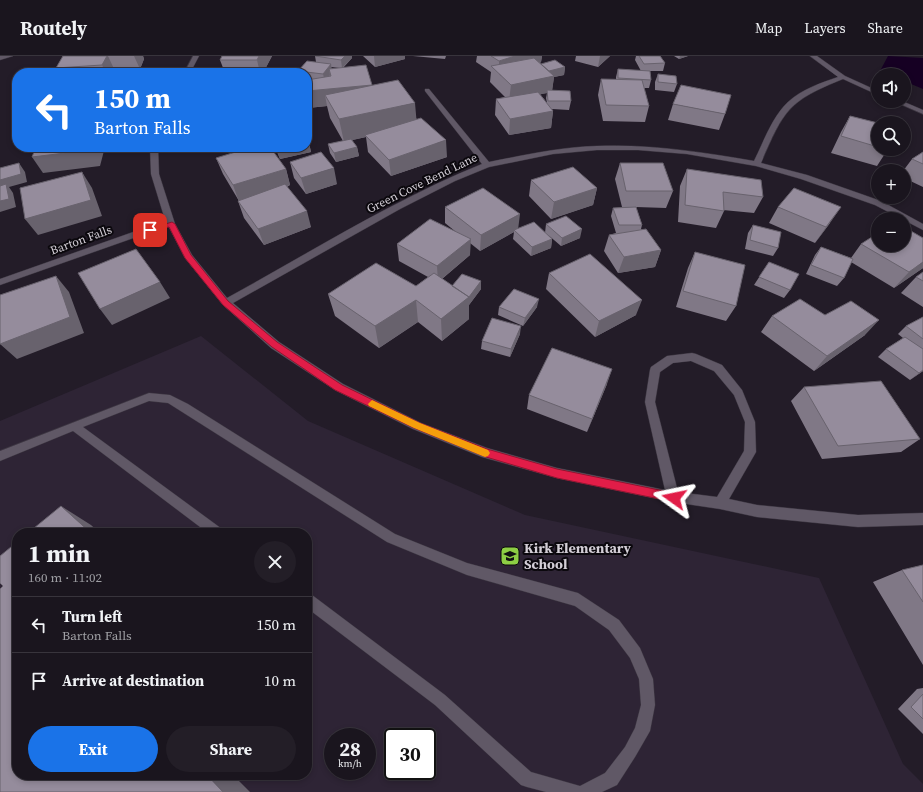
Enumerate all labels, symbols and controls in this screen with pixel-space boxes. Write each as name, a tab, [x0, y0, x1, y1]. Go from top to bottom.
text: Routely	[20, 15, 87, 41]
text: Map	[755, 18, 782, 38]
text: Layers	[804, 18, 846, 38]
text: Share	[868, 18, 903, 38]
map controls	[871, 68, 911, 252]
button: sound	[871, 68, 911, 108]
text: 150 m	[94, 79, 171, 117]
icon: left	[28, 84, 80, 136]
text: Barton Falls	[94, 115, 191, 140]
button: search	[871, 116, 911, 156]
street label: Green Cove Bend Lane	[364, 149, 480, 217]
button: +	[871, 164, 911, 204]
button: −	[871, 212, 911, 252]
pin	[133, 213, 167, 247]
icon: arrive	[139, 219, 161, 241]
street label: Barton Falls	[48, 221, 114, 259]
position arrow	[653, 477, 695, 519]
text: 1 min	[28, 537, 90, 570]
place label: Kirk Elementary School	[524, 538, 632, 574]
button: close	[254, 541, 296, 583]
school or university icon: Kirk Elementary School	[499, 545, 521, 567]
text: 160 m · 11:02	[28, 569, 102, 586]
text: Turn left	[62, 606, 122, 627]
icon: left	[28, 614, 50, 636]
text: 150 m	[256, 614, 296, 635]
text: Barton Falls	[62, 627, 132, 644]
icon: arrive	[28, 670, 50, 692]
text: Arrive at destination	[62, 670, 204, 691]
text: 10 m	[264, 670, 296, 691]
button: Exit	[28, 726, 158, 772]
button: Share	[166, 726, 296, 772]
speed limit sign: 30	[384, 728, 436, 780]
text: 28	[339, 735, 361, 763]
text: km/h	[338, 757, 362, 770]

